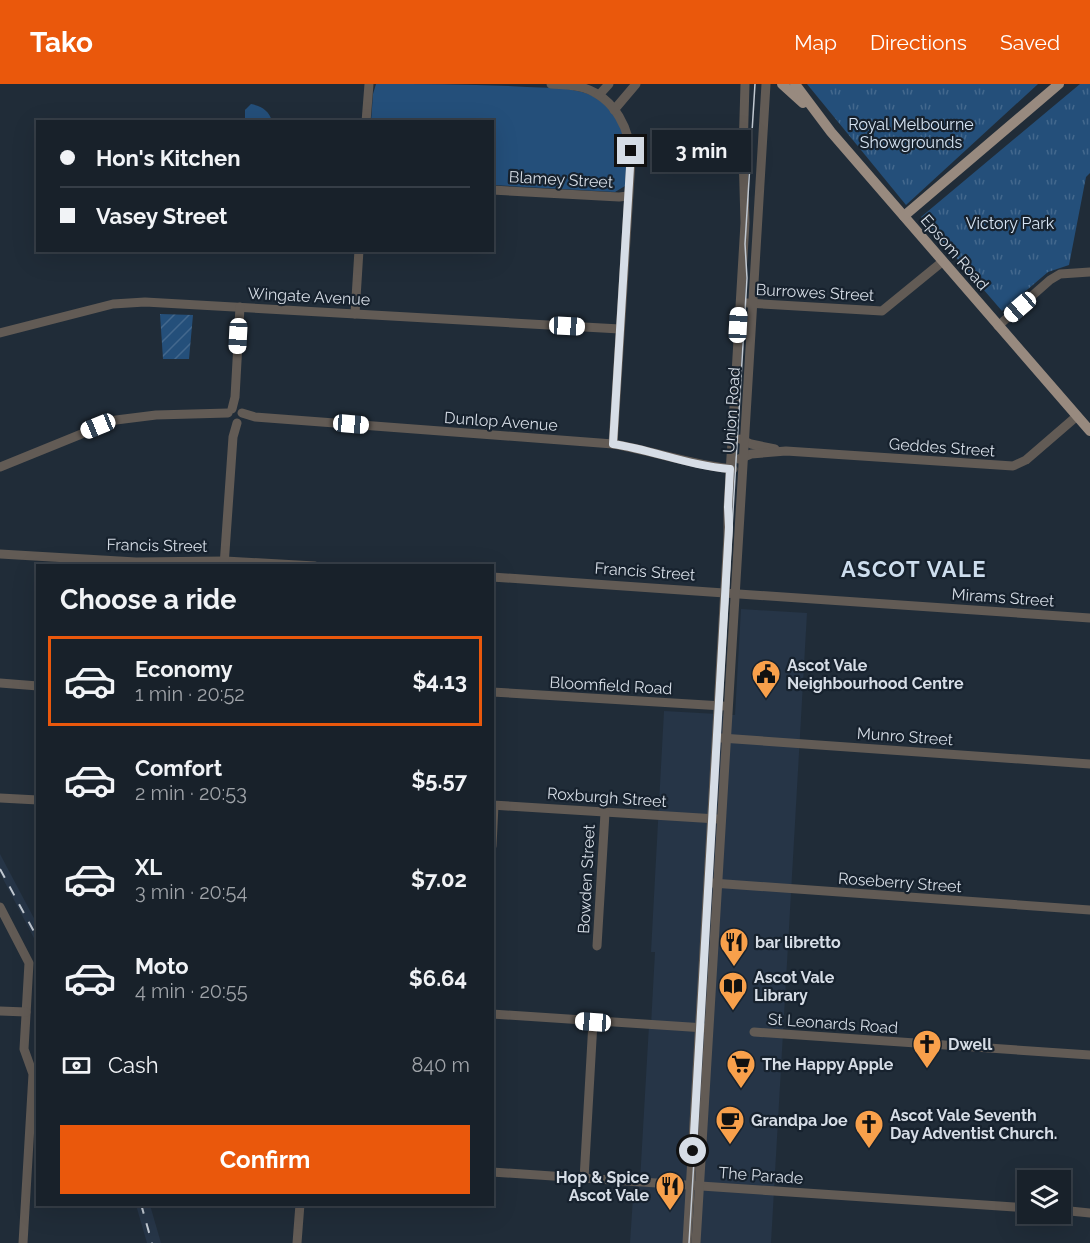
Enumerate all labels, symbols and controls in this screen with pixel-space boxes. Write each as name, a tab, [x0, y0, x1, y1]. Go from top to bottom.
text: Tako	[30, 26, 93, 59]
text: Map	[794, 30, 837, 55]
text: Directions	[870, 30, 967, 55]
text: Saved	[1000, 30, 1060, 55]
park label: Royal Melbourne Showgrounds	[848, 115, 974, 152]
callout: 3 min	[652, 130, 751, 172]
route end	[617, 137, 644, 164]
text: 3 min	[676, 139, 727, 163]
text: Hon's Kitchen	[96, 145, 240, 171]
street label: Blamey Street	[508, 167, 614, 192]
text: Vasey Street	[96, 203, 227, 229]
street label: Epsom Road	[917, 211, 993, 294]
park label: Victory Park	[966, 214, 1055, 233]
street label: Burrowes Street	[755, 280, 875, 305]
street label: Wingate Avenue	[247, 284, 371, 309]
car	[1001, 288, 1039, 326]
car	[728, 307, 748, 343]
car	[549, 316, 585, 336]
car	[228, 318, 248, 354]
street label: Union Road	[719, 366, 744, 454]
street label: Dunlop Avenue	[444, 408, 558, 435]
car	[78, 411, 118, 441]
car	[332, 413, 370, 435]
street label: Geddes Street	[888, 434, 996, 461]
street label: Francis Street	[106, 535, 208, 556]
district label: ASCOT VALE	[841, 556, 987, 582]
street label: Francis Street	[594, 559, 697, 585]
text: Choose a ride	[60, 584, 236, 615]
street label: Mirams Street	[951, 584, 1055, 611]
icon: car	[63, 654, 117, 708]
text: Economy	[135, 656, 233, 682]
place label: Ascot Vale Neighbourhood Centre	[787, 656, 964, 693]
public building icon: Ascot Vale Neighbourhood Centre	[750, 658, 782, 700]
text: $4.13	[412, 668, 467, 694]
street label: Bloomfield Road	[549, 673, 673, 698]
text: 1 min · 20:52	[135, 682, 245, 706]
street label: Munro Street	[856, 724, 954, 749]
icon: car	[63, 753, 117, 807]
text: Comfort	[135, 755, 222, 781]
text: $5.57	[411, 767, 467, 793]
text: 2 min · 20:53	[135, 781, 247, 805]
street label: Roxburgh Street	[547, 784, 668, 811]
street label: Bowden Street	[574, 823, 599, 934]
icon: car	[63, 852, 117, 906]
text: XL	[135, 854, 162, 880]
text: $7.02	[411, 866, 467, 892]
street label: Roseberry Street	[837, 869, 963, 896]
text: 3 min · 20:54	[135, 880, 247, 904]
restaurant icon: bar libretto	[718, 926, 750, 968]
place label: bar libretto	[755, 933, 841, 952]
icon: car	[63, 951, 117, 1005]
text: Moto	[135, 953, 189, 979]
text: $6.64	[409, 965, 467, 991]
place label: Ascot Vale Library	[754, 968, 835, 1005]
library icon: Ascot Vale Library	[717, 970, 749, 1012]
text: 4 min · 20:55	[135, 979, 248, 1003]
street label: St Leonards Road	[767, 1009, 899, 1038]
car	[574, 1012, 612, 1032]
church icon: Dwell	[911, 1028, 943, 1070]
place label: Dwell	[948, 1035, 993, 1054]
supermarket icon: The Happy Apple	[725, 1048, 757, 1090]
icon: cash	[60, 1049, 93, 1082]
text: Cash	[108, 1052, 159, 1078]
text: 840 m	[412, 1053, 470, 1077]
place label: The Happy Apple	[762, 1055, 894, 1074]
cafe icon: Grandpa Joe	[714, 1104, 746, 1146]
place label: Ascot Vale Seventh Day Adventist Church.	[890, 1106, 1057, 1143]
church icon: Ascot Vale Seventh Day Adventist Church.	[853, 1108, 885, 1150]
place label: Grandpa Joe	[751, 1111, 848, 1130]
button: Confirm	[60, 1125, 470, 1194]
route start	[679, 1137, 706, 1164]
street label: The Parade	[718, 1163, 804, 1188]
place label: Hop & Spice Ascot Vale	[556, 1168, 649, 1205]
restaurant icon: Hop & Spice Ascot Vale	[654, 1170, 686, 1212]
map controls	[1017, 1170, 1071, 1224]
button: layers	[1017, 1170, 1071, 1224]

